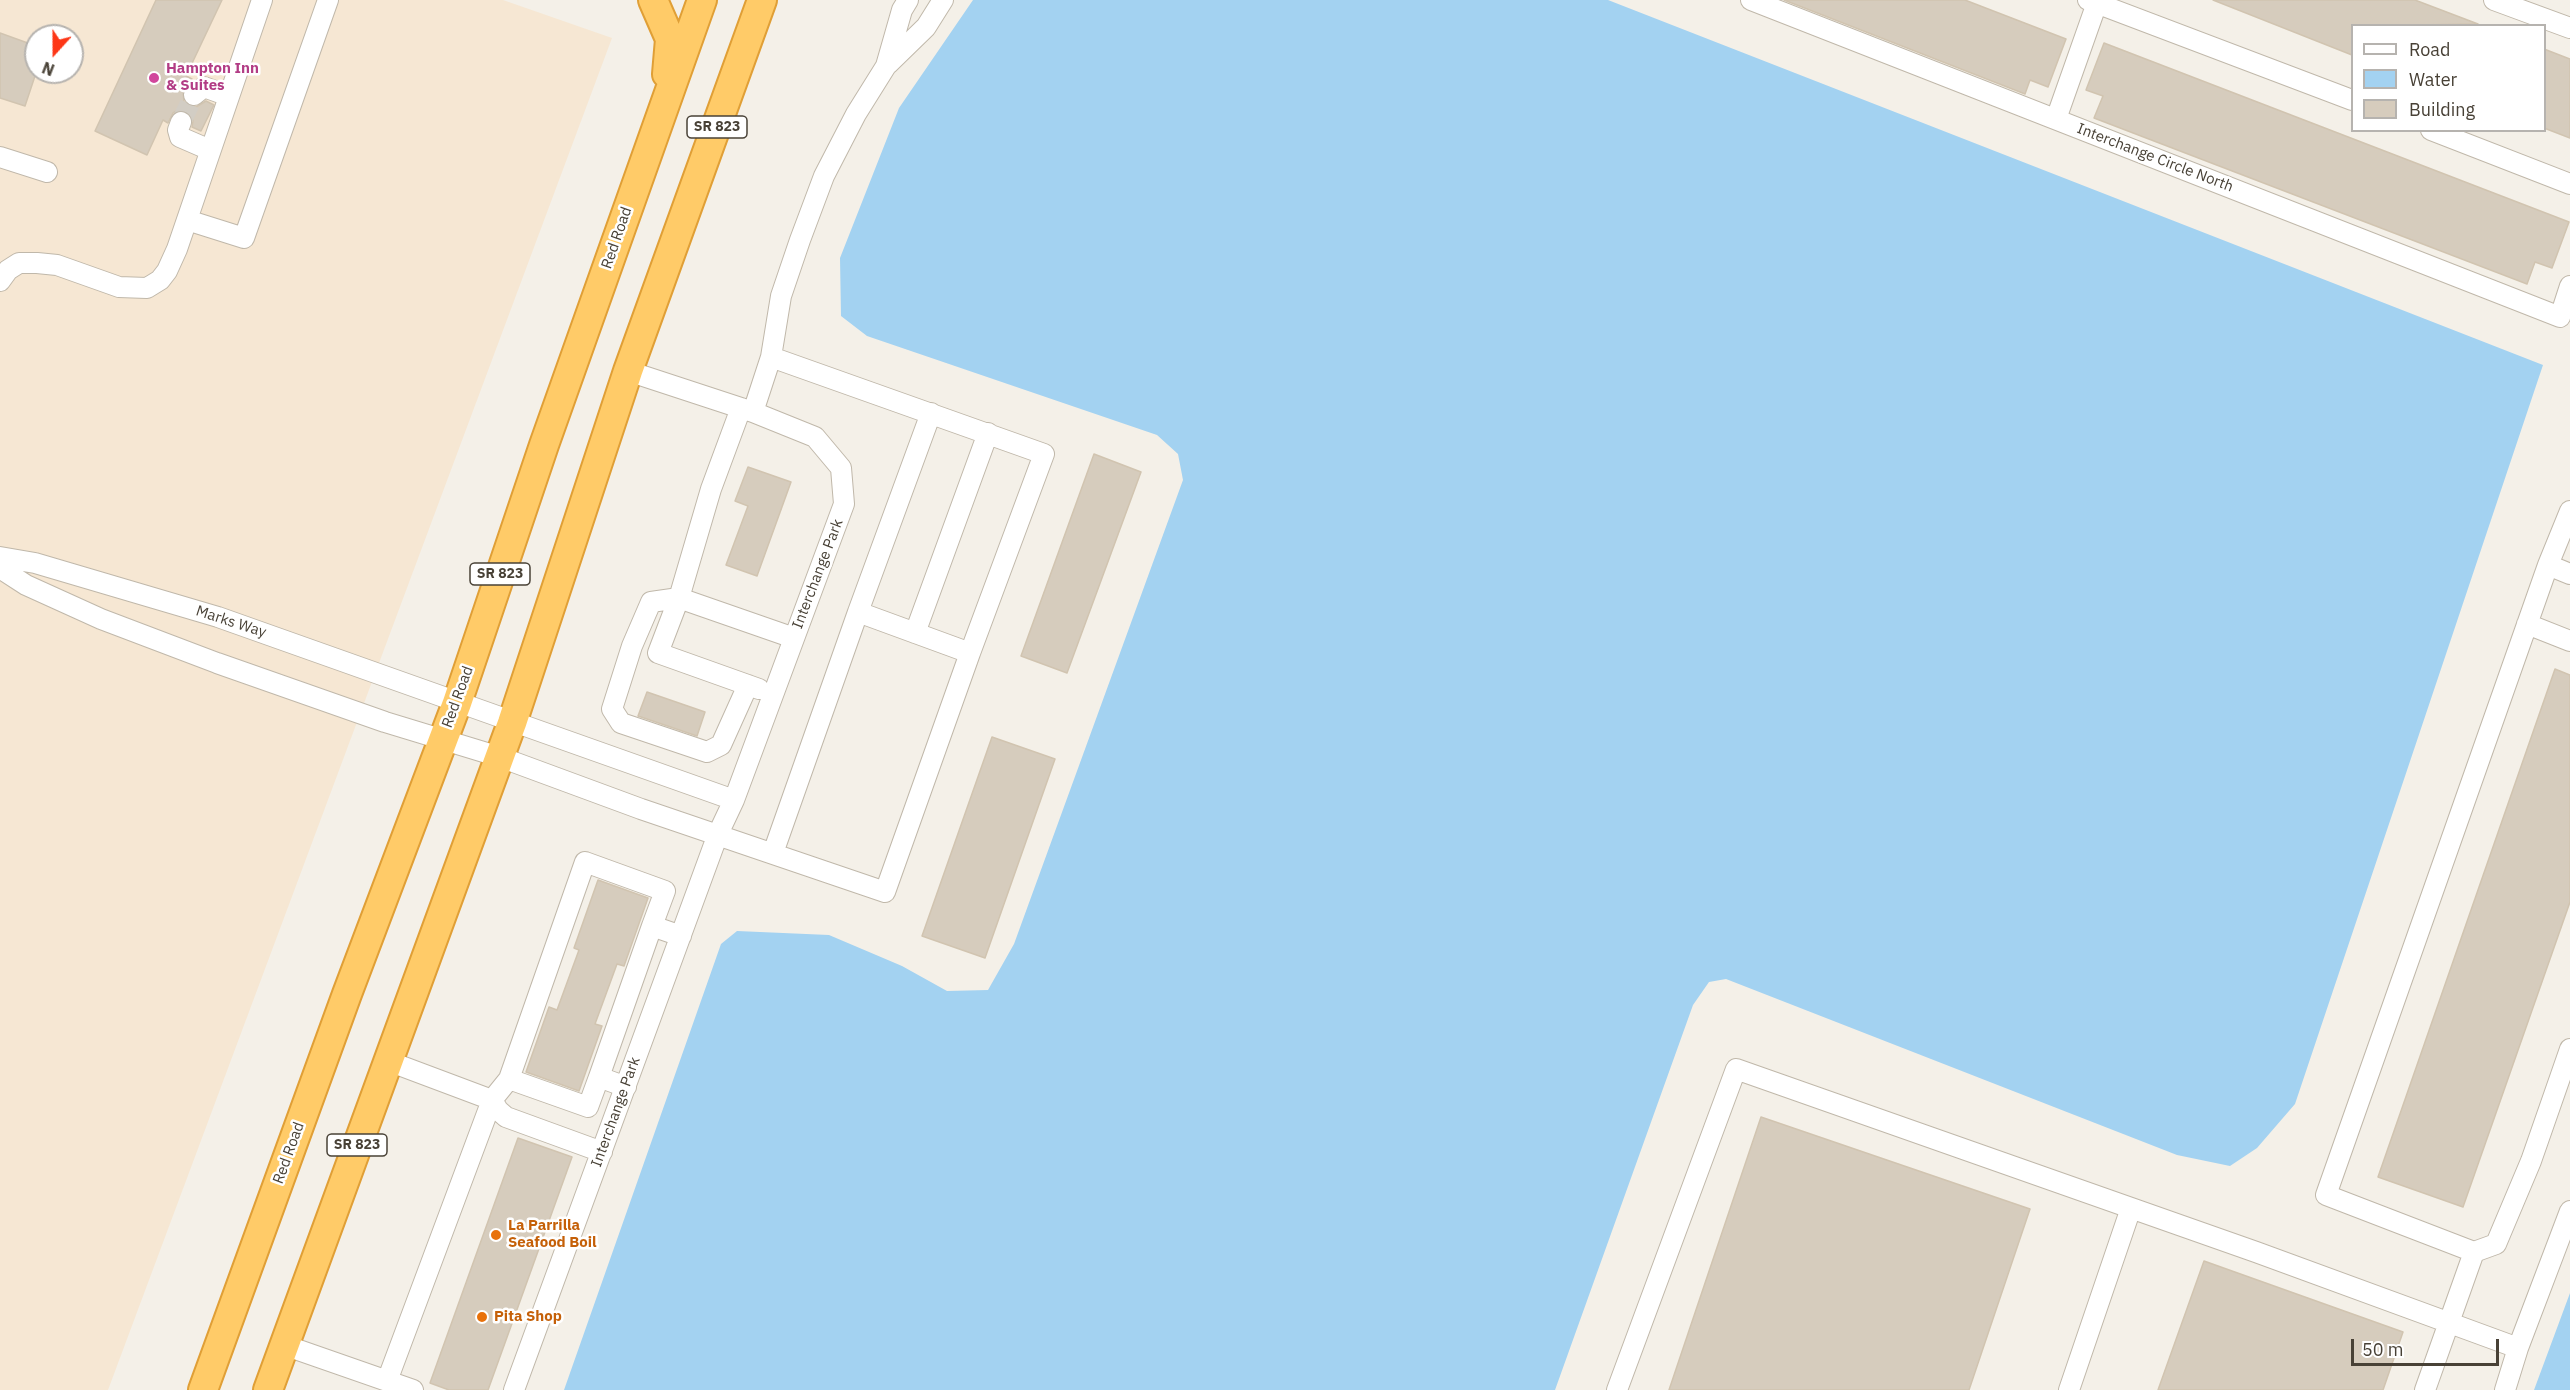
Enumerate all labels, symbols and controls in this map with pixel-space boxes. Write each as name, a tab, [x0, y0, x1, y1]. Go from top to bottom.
north arrow	[24, 24, 84, 84]
legend	[2351, 24, 2546, 132]
text: Road	[2409, 38, 2450, 61]
text: N	[39, 58, 57, 80]
place label: Hampton Inn & Suites	[166, 60, 259, 95]
text: Water	[2409, 68, 2457, 91]
marker: Hampton Inn & Suites	[147, 71, 161, 85]
text: Building	[2409, 98, 2475, 121]
road number: SR 823	[687, 116, 747, 138]
street label: Interchange Circle North	[2074, 120, 2236, 196]
street label: Red Road	[598, 205, 636, 271]
street label: Interchange Park	[789, 517, 847, 631]
road number: SR 823	[470, 563, 530, 585]
street label: Marks Way	[194, 602, 268, 642]
street label: Red Road	[439, 664, 477, 730]
street label: Interchange Park	[588, 1054, 644, 1170]
street label: Red Road	[270, 1120, 308, 1186]
road number: SR 823	[327, 1134, 387, 1156]
place label: La Parrilla Seafood Boil	[508, 1217, 597, 1252]
marker: La Parrilla Seafood Boil	[489, 1228, 503, 1242]
place label: Pita Shop	[494, 1308, 562, 1326]
marker: Pita Shop	[475, 1310, 489, 1324]
scale bar	[2354, 1327, 2502, 1365]
text: 50 m	[2362, 1338, 2404, 1361]

